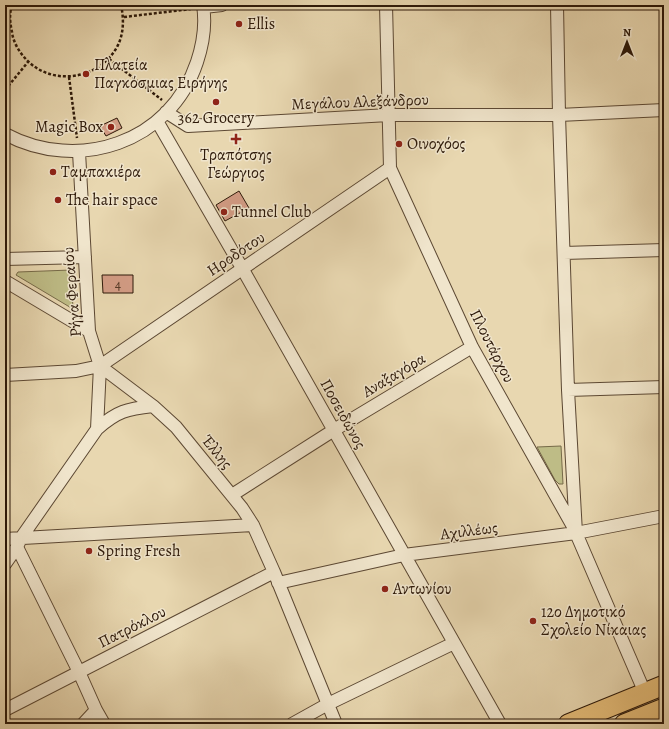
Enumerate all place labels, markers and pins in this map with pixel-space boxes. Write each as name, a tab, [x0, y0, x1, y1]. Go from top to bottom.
place label: Ellis	[247, 13, 275, 35]
marker: Ellis	[234, 19, 244, 29]
place label: Πλατεία Παγκόσμιας Ειρήνης	[94, 54, 228, 94]
marker: Πλατεία Παγκόσμιας Ειρήνης	[81, 69, 91, 79]
marker: 362 Grocery	[211, 97, 221, 107]
place label: 362 Grocery	[178, 107, 255, 129]
place label: Magic Box	[35, 116, 103, 138]
marker: Magic Box	[106, 122, 116, 132]
place label: Οινοχόος	[407, 133, 466, 155]
marker: Τραπότσης Γεώργιος	[231, 134, 241, 144]
marker: Οινοχόος	[394, 139, 404, 149]
place label: Τραπότσης Γεώργιος	[200, 144, 272, 184]
place label: Ταμπακιέρα	[61, 161, 141, 183]
marker: Ταμπακιέρα	[48, 167, 58, 177]
place label: The hair space	[66, 189, 158, 211]
marker: The hair space	[53, 195, 63, 205]
place label: Tunnel Club	[232, 201, 311, 223]
marker: Tunnel Club	[219, 207, 229, 217]
place label: Spring Fresh	[97, 540, 181, 562]
marker: Spring Fresh	[84, 546, 94, 556]
place label: Αντωνίου	[392, 578, 452, 600]
marker: Αντωνίου	[380, 584, 390, 594]
place label: 12ο Δημοτικό Σχολείο Νίκαιας	[541, 601, 646, 641]
marker: 12ο Δημοτικό Σχολείο Νίκαιας	[528, 616, 538, 626]

